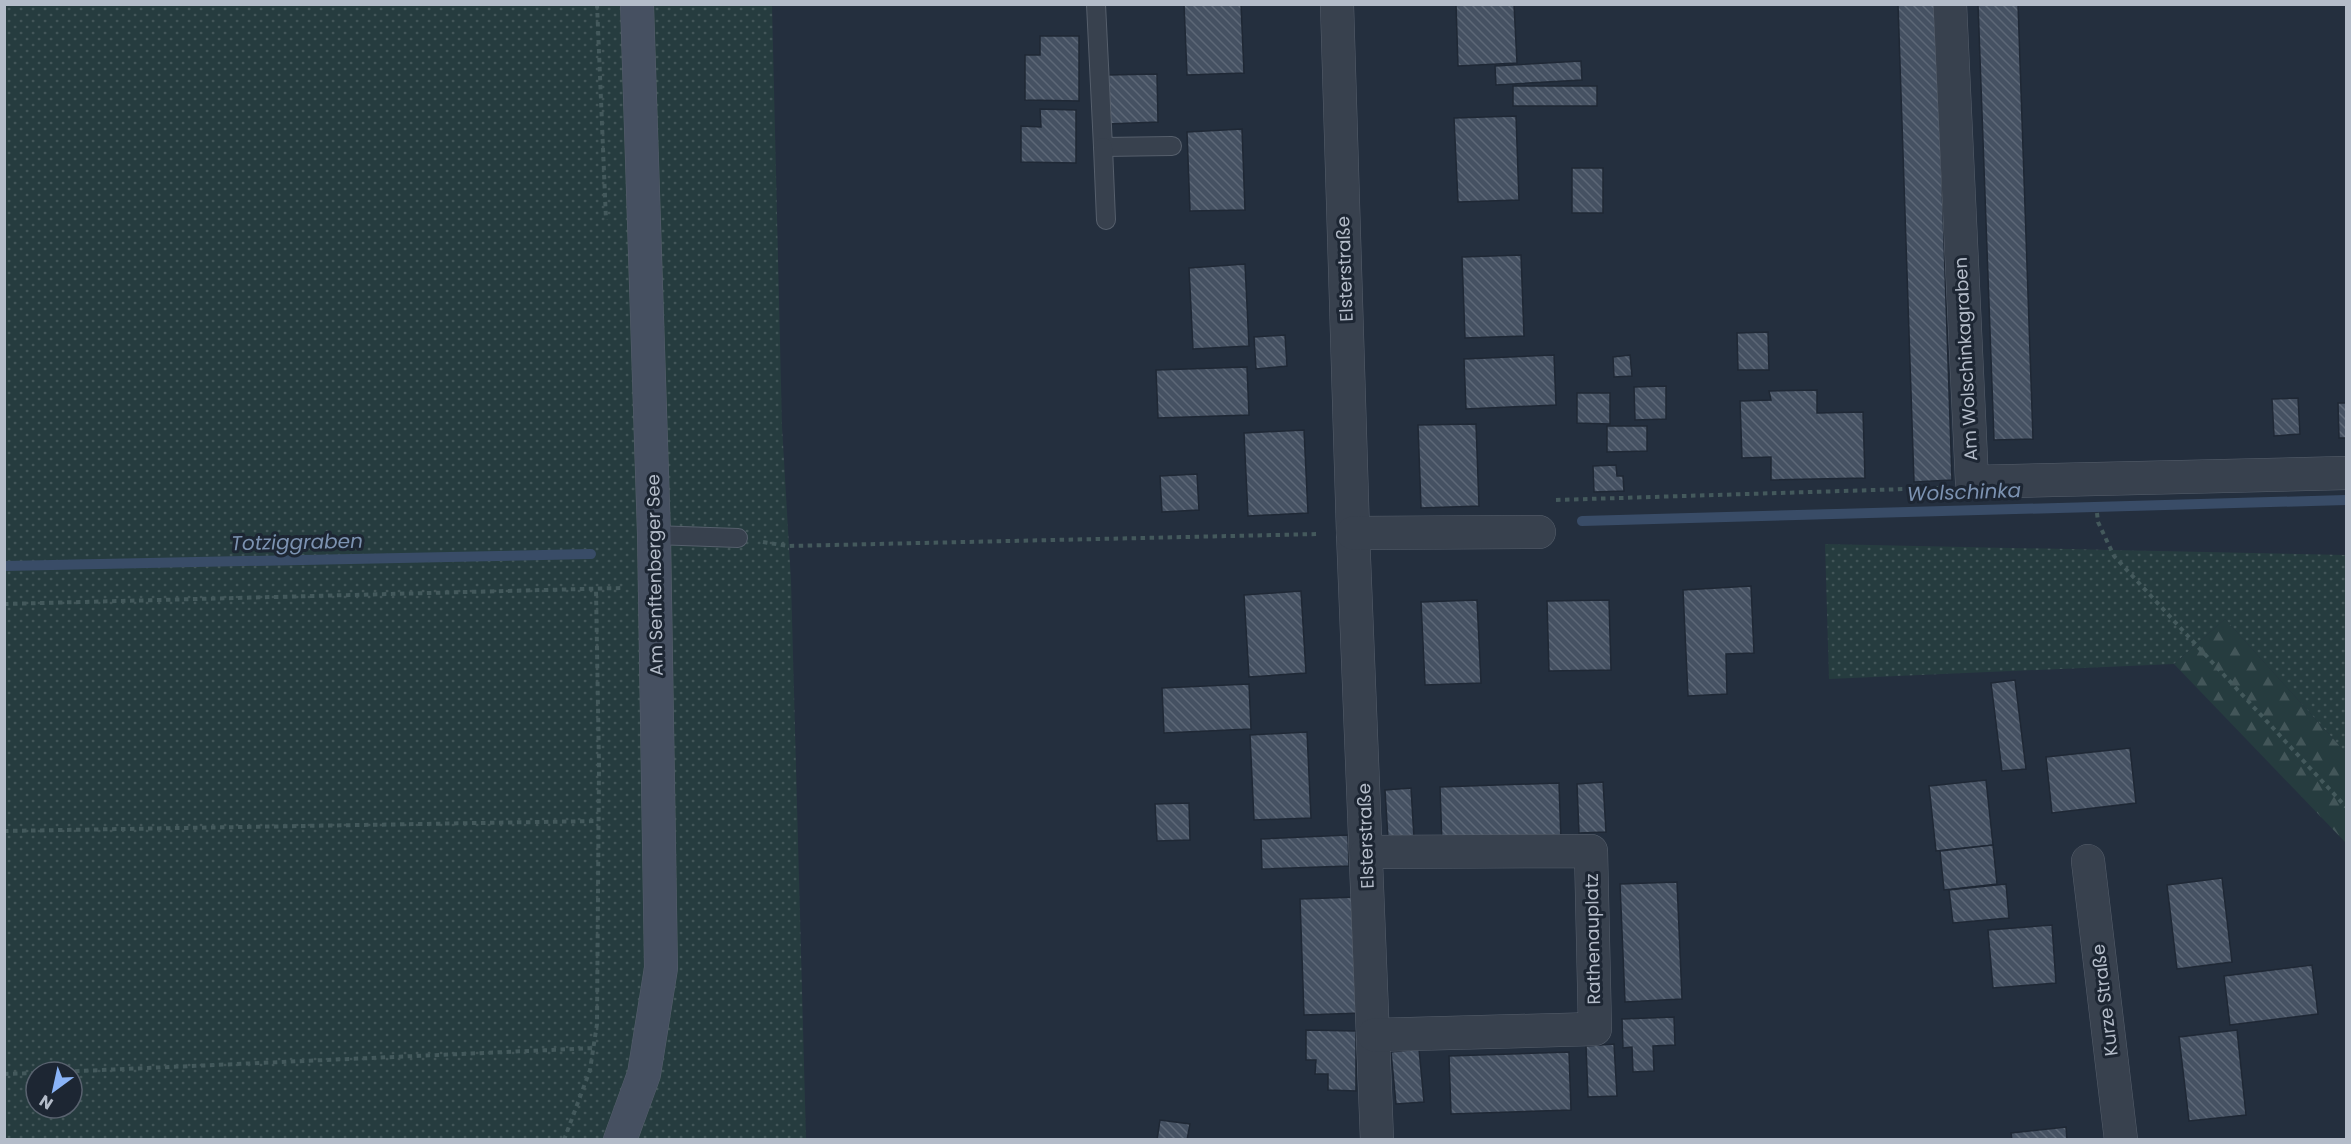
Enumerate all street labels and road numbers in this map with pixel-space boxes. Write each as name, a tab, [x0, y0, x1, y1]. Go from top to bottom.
street label: Elsterstraße	[1330, 216, 1359, 322]
street label: Am Wolschinkagraben	[1948, 256, 1983, 462]
street label: Am Senftenberger See	[640, 474, 669, 676]
street label: Elsterstraße	[1351, 783, 1380, 889]
street label: Rathenauplatz	[1579, 873, 1606, 1005]
street label: Kurze Straße	[2085, 943, 2124, 1057]

